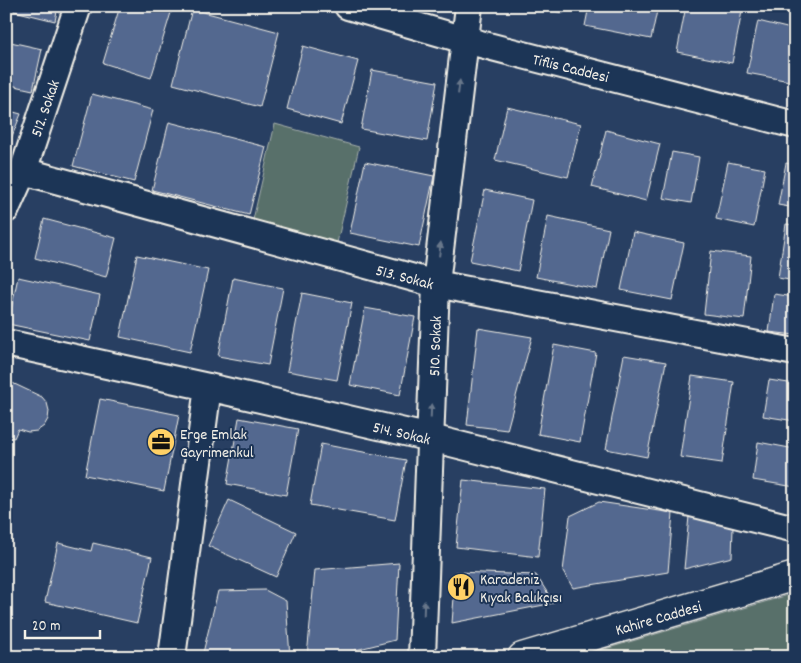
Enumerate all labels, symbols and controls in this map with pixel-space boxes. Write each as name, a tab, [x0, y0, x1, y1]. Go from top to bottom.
street label: Tiflis Caddesi	[530, 49, 611, 90]
street label: 512. Sokak	[26, 77, 67, 140]
one-way arrow	[455, 79, 463, 95]
one-way arrow	[436, 240, 444, 256]
street label: 513. Sokak	[373, 260, 436, 297]
street label: 510. Sokak	[424, 315, 449, 377]
one-way arrow	[428, 402, 436, 418]
street label: 514. Sokak	[370, 417, 433, 452]
place label: Erge Emlak Gayrimenkul	[180, 424, 254, 465]
office icon: Erge Emlak Gayrimenkul	[146, 427, 176, 457]
place label: Karadeniz Kıyak Balıkçısı	[480, 569, 562, 610]
restaurant icon: Karadeniz Kıyak Balıkçısı	[446, 572, 476, 602]
street label: Kahire Caddesi	[613, 596, 705, 643]
one-way arrow	[420, 600, 428, 616]
scale bar	[25, 608, 100, 640]
text: 20 m	[32, 616, 60, 638]

